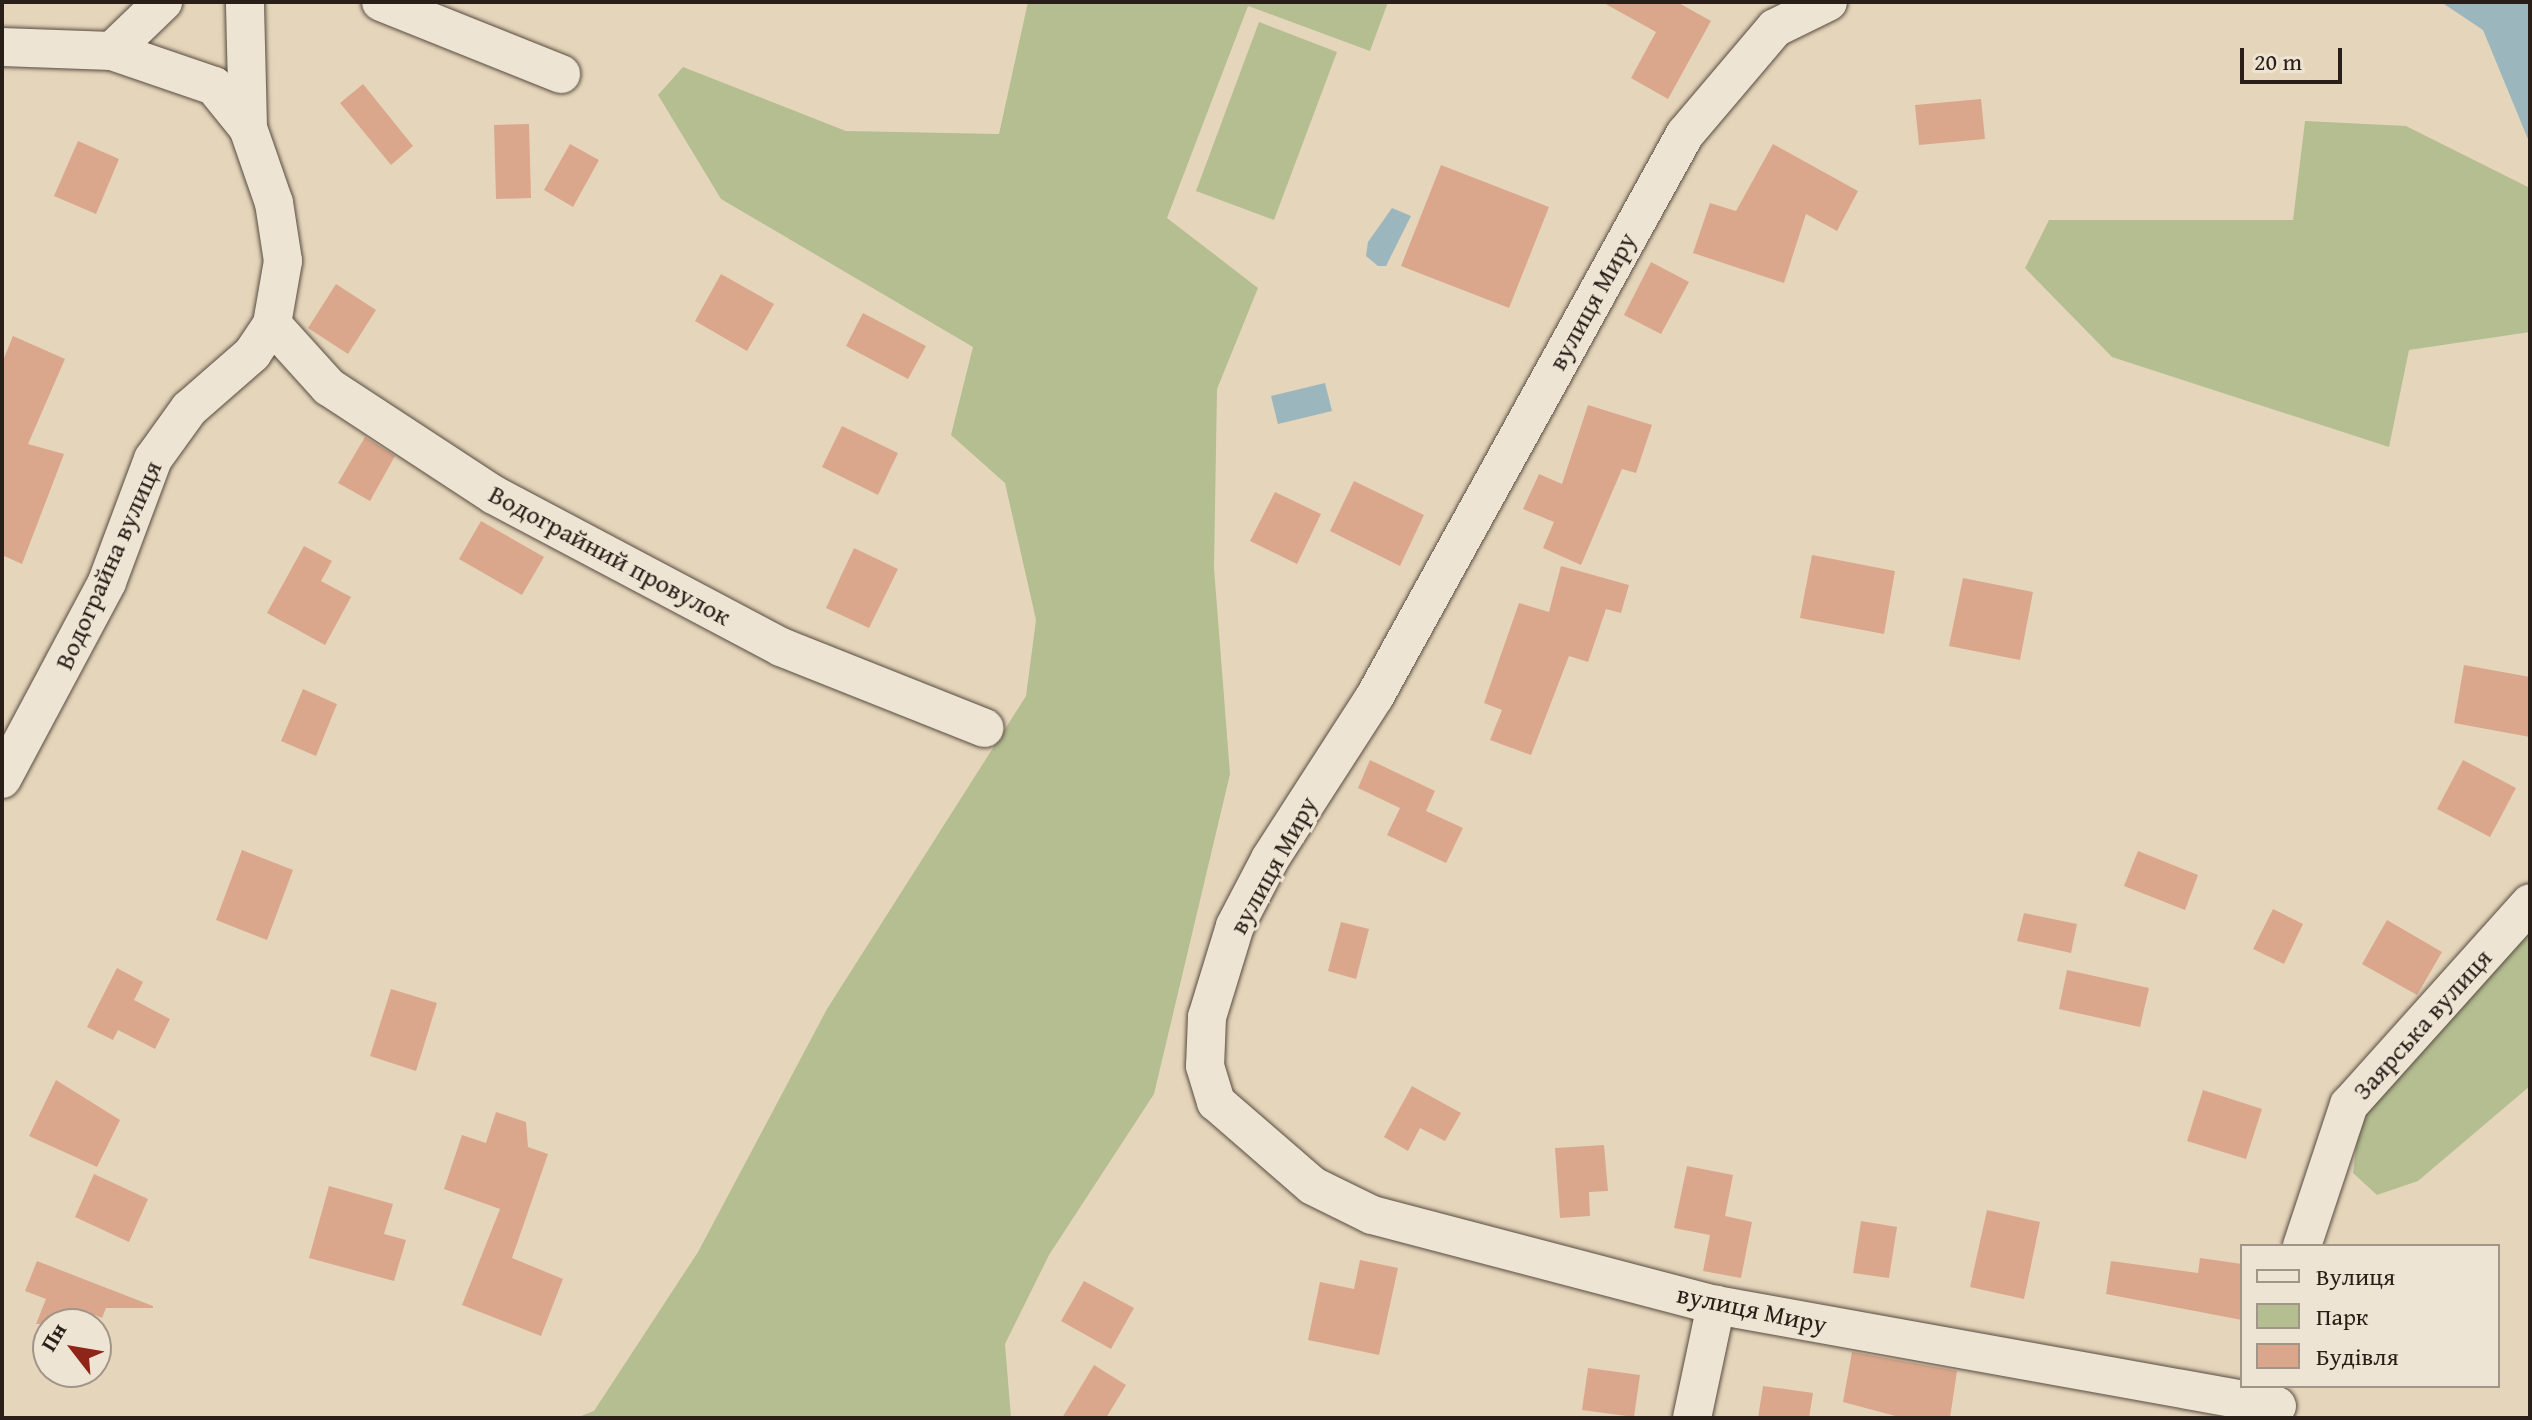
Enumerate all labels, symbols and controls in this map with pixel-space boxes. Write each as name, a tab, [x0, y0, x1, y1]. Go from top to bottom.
scale bar	[2244, 32, 2346, 82]
text: 20 m	[2254, 44, 2302, 79]
street label: вулиця Миру	[1541, 227, 1643, 375]
street label: Водограйна вулиця	[48, 456, 168, 674]
street label: Водограйний провулок	[484, 478, 736, 632]
street label: вулиця Миру	[1222, 791, 1324, 939]
street label: Заярська вулиця	[2346, 942, 2498, 1106]
legend	[2240, 1244, 2500, 1388]
text: Вулиця	[2316, 1259, 2395, 1294]
street label: вулиця Миру	[1674, 1278, 1830, 1340]
text: Парк	[2316, 1299, 2368, 1334]
north arrow	[32, 1308, 112, 1388]
text: Пн	[32, 1316, 74, 1357]
text: Будівля	[2316, 1339, 2399, 1374]

